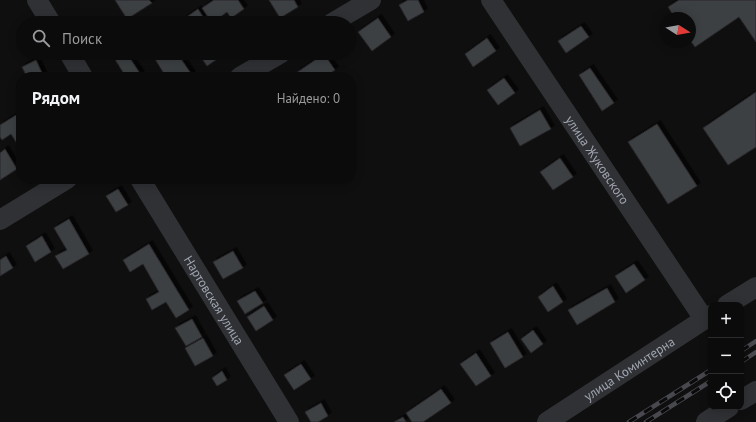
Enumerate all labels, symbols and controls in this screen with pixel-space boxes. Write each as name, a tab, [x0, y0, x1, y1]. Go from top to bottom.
north arrow	[660, 12, 696, 48]
search box	[16, 16, 356, 60]
icon: search	[30, 27, 52, 49]
text: Поиск	[62, 29, 102, 48]
text: Рядом	[32, 87, 80, 109]
text: Найдено: 0	[277, 90, 340, 107]
street label: улица Жуковского	[562, 112, 633, 207]
street label: Нартовская улица	[180, 252, 248, 348]
map controls	[708, 302, 744, 410]
button: +	[708, 302, 744, 338]
street label: улица Коминтерна	[580, 333, 678, 404]
button: −	[708, 338, 744, 374]
button: locate	[708, 374, 744, 410]

